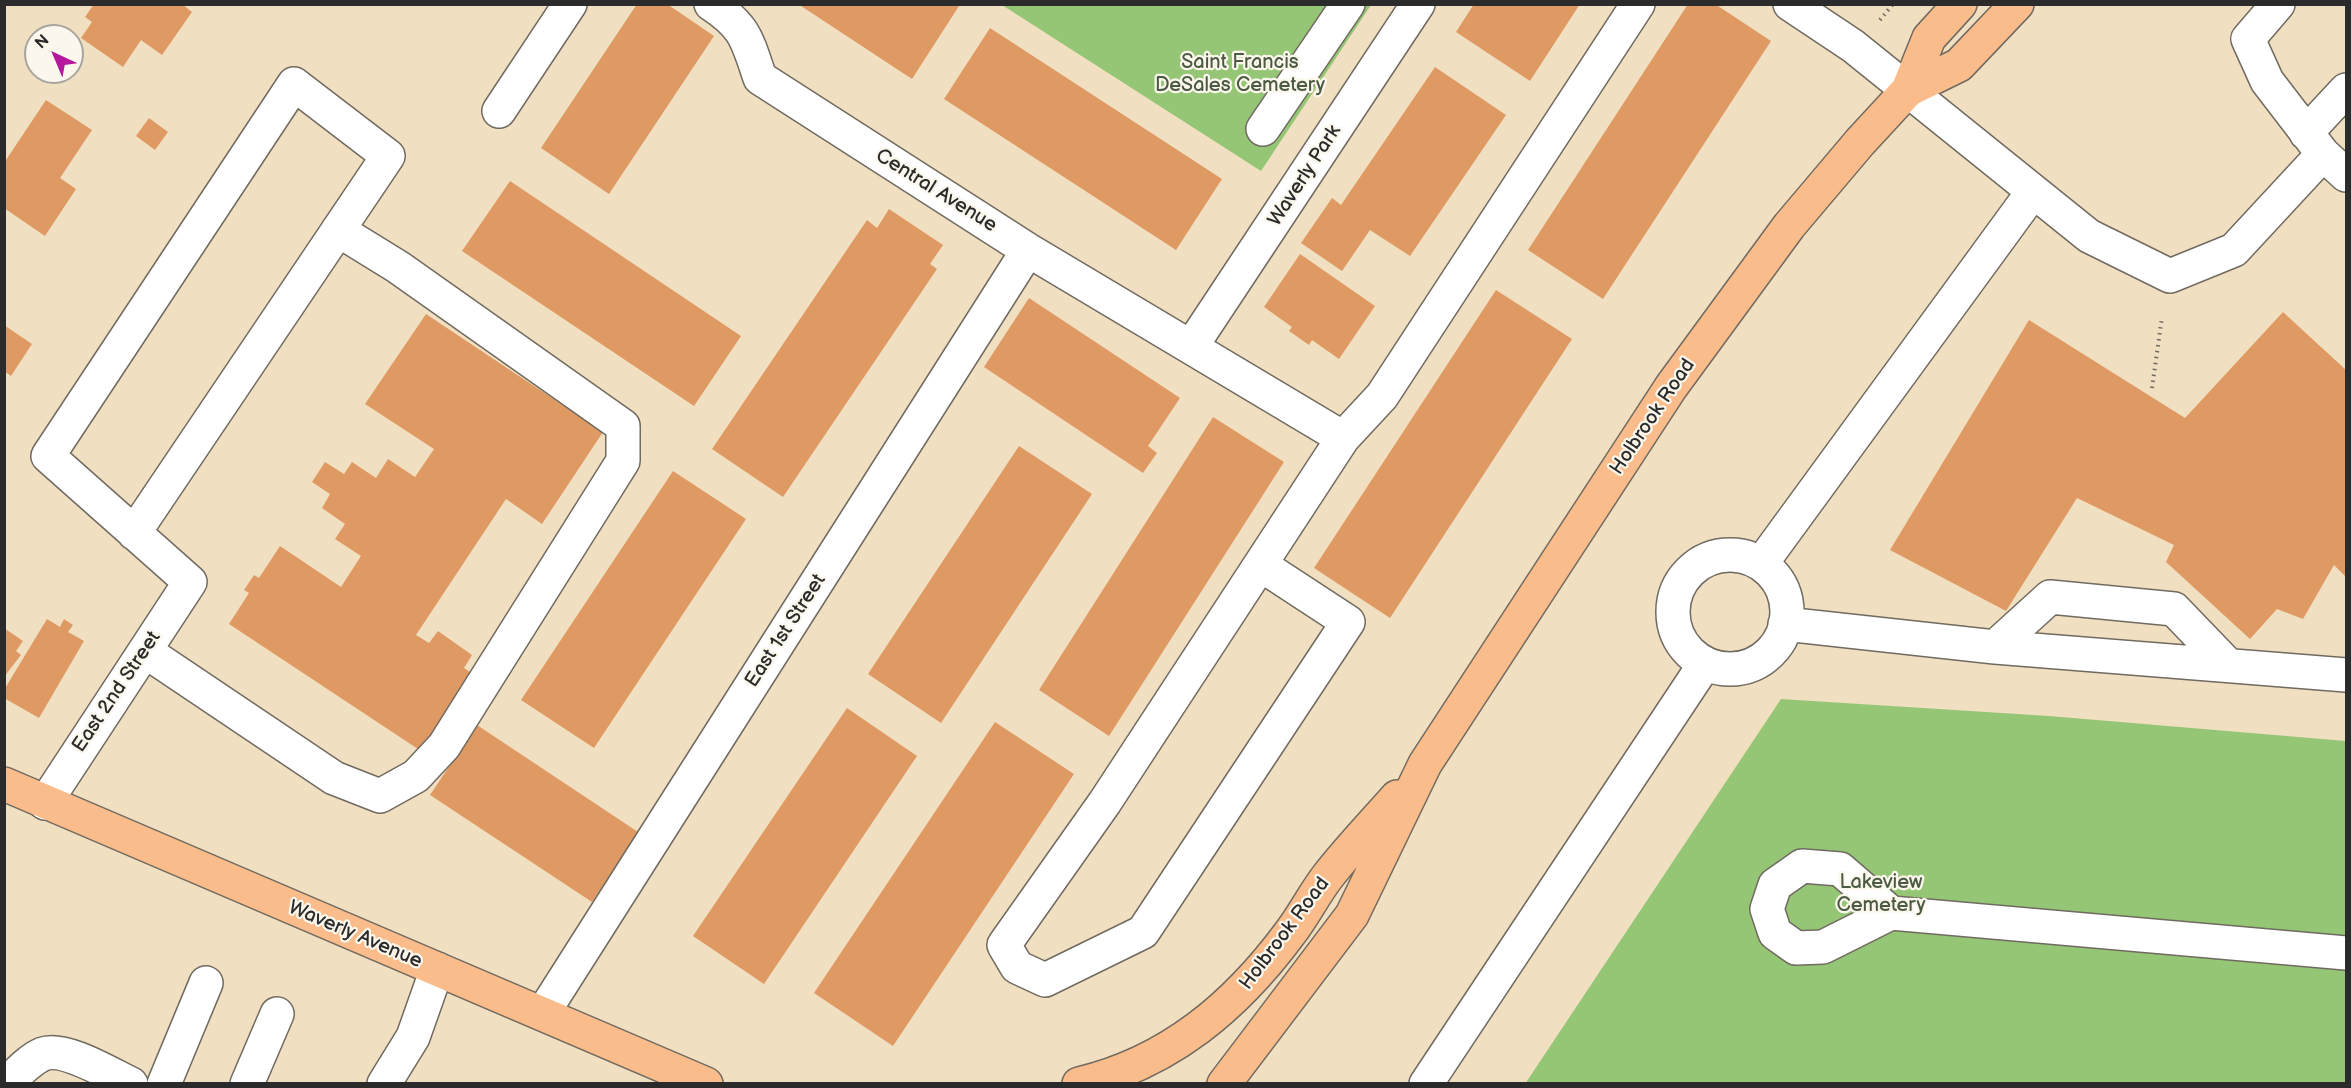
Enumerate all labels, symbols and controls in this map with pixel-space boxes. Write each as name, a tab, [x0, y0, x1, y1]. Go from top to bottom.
north arrow	[24, 24, 84, 84]
text: N	[32, 31, 53, 53]
park label: Saint Francis DeSales Cemetery	[1155, 51, 1325, 98]
street label: Waverly Park	[1263, 121, 1347, 231]
street label: Central Avenue	[871, 144, 1001, 238]
street label: Holbrook Road	[1605, 354, 1701, 480]
street label: East 1st Street	[741, 570, 831, 692]
street label: East 2nd Street	[68, 627, 166, 757]
park label: Lakeview Cemetery	[1836, 871, 1926, 918]
street label: Holbrook Road	[1235, 873, 1335, 995]
street label: Waverly Avenue	[285, 896, 425, 974]

